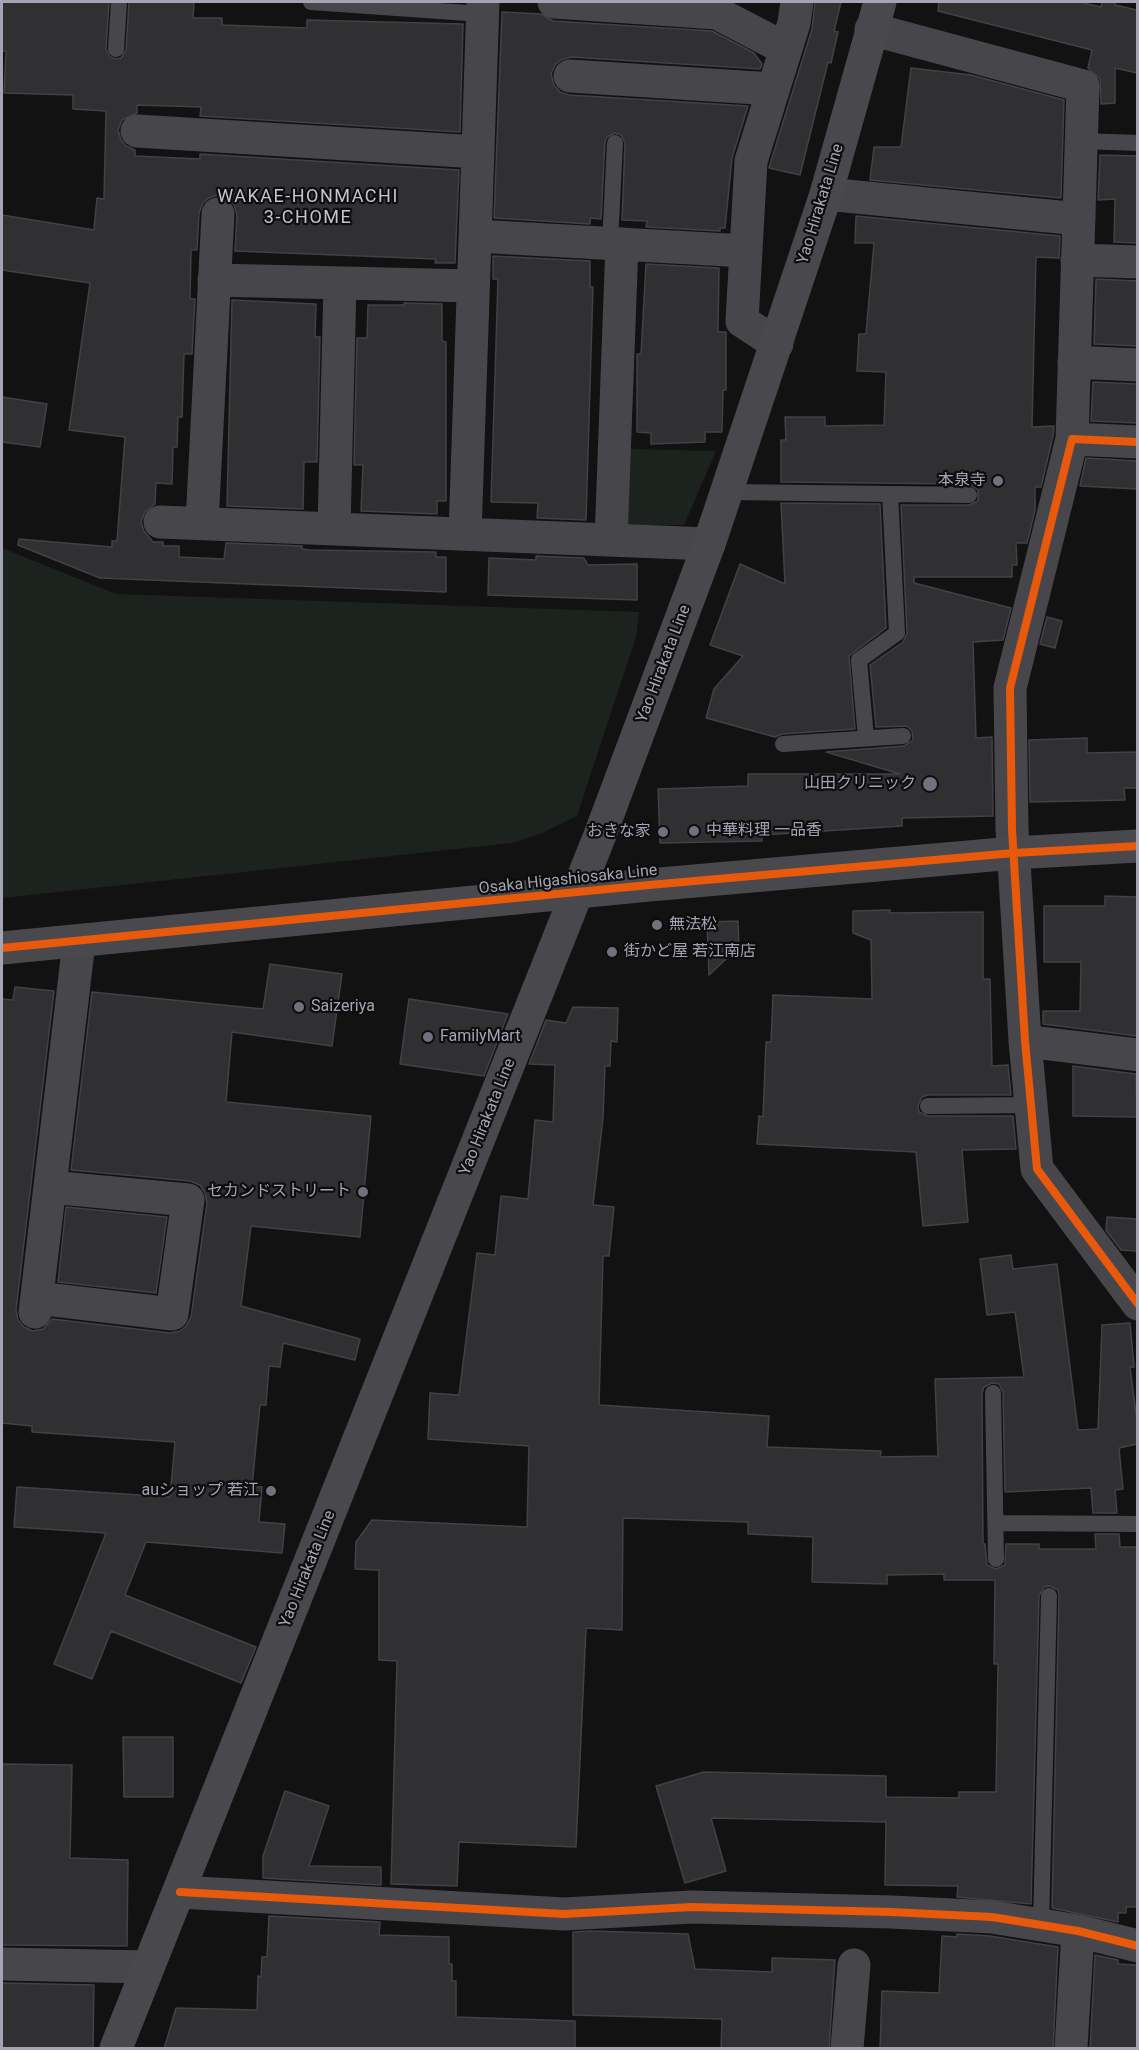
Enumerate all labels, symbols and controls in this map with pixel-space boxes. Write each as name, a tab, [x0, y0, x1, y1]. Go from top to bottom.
street label: Yao Hirakata Line	[794, 142, 848, 266]
district label: WAKAE-HONMACHI 3-CHOME	[217, 186, 399, 228]
place label: 本泉寺	[938, 471, 986, 491]
marker: 本泉寺	[991, 474, 1005, 488]
street label: Yao Hirakata Line	[633, 602, 695, 726]
place label: 山田クリニック	[804, 774, 916, 794]
marker: 山田クリニック	[921, 775, 939, 793]
place label: 中華料理 一品香	[706, 821, 822, 841]
place label: おきな家	[587, 822, 651, 842]
marker: 中華料理 一品香	[687, 824, 701, 838]
marker: おきな家	[656, 825, 670, 839]
street label: Osaka Higashiosaka Line	[478, 861, 658, 899]
place label: 無法松	[669, 915, 717, 935]
marker: 無法松	[650, 918, 664, 932]
place label: 街かど屋 若江南店	[624, 942, 756, 962]
marker: 街かど屋 若江南店	[605, 945, 619, 959]
place label: Saizeriya	[311, 997, 375, 1017]
marker: Saizeriya	[292, 1000, 306, 1014]
place label: FamilyMart	[440, 1027, 520, 1047]
marker: FamilyMart	[421, 1030, 435, 1044]
street label: Yao Hirakata Line	[456, 1056, 520, 1178]
place label: セカンドストリート	[207, 1182, 351, 1202]
marker: セカンドストリート	[356, 1185, 370, 1199]
place label: auショップ 若江	[142, 1481, 259, 1501]
marker: auショップ 若江	[264, 1484, 278, 1498]
street label: Yao Hirakata Line	[276, 1508, 340, 1630]

